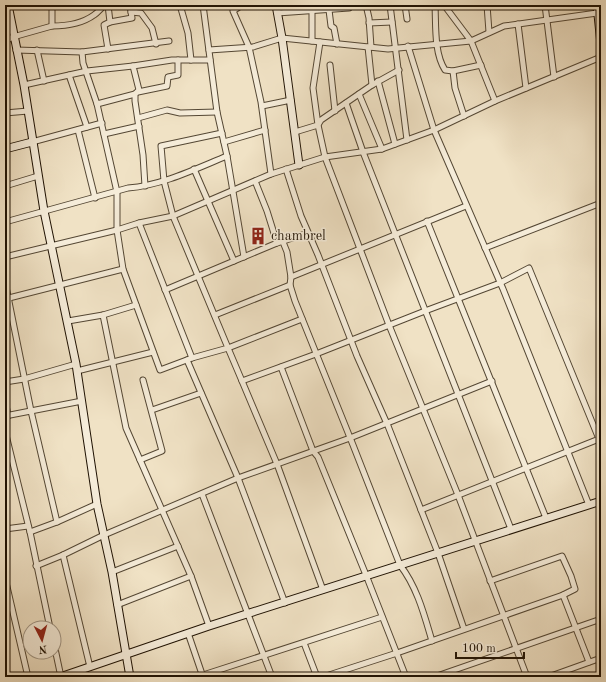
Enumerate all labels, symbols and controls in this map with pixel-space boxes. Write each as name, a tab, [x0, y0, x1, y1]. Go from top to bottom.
building icon: chambrel	[248, 226, 268, 246]
place label: chambrel	[271, 229, 326, 243]
north arrow	[22, 620, 62, 660]
scale bar	[456, 634, 524, 660]
text: N	[38, 643, 48, 654]
text: 100 m	[462, 643, 496, 655]

